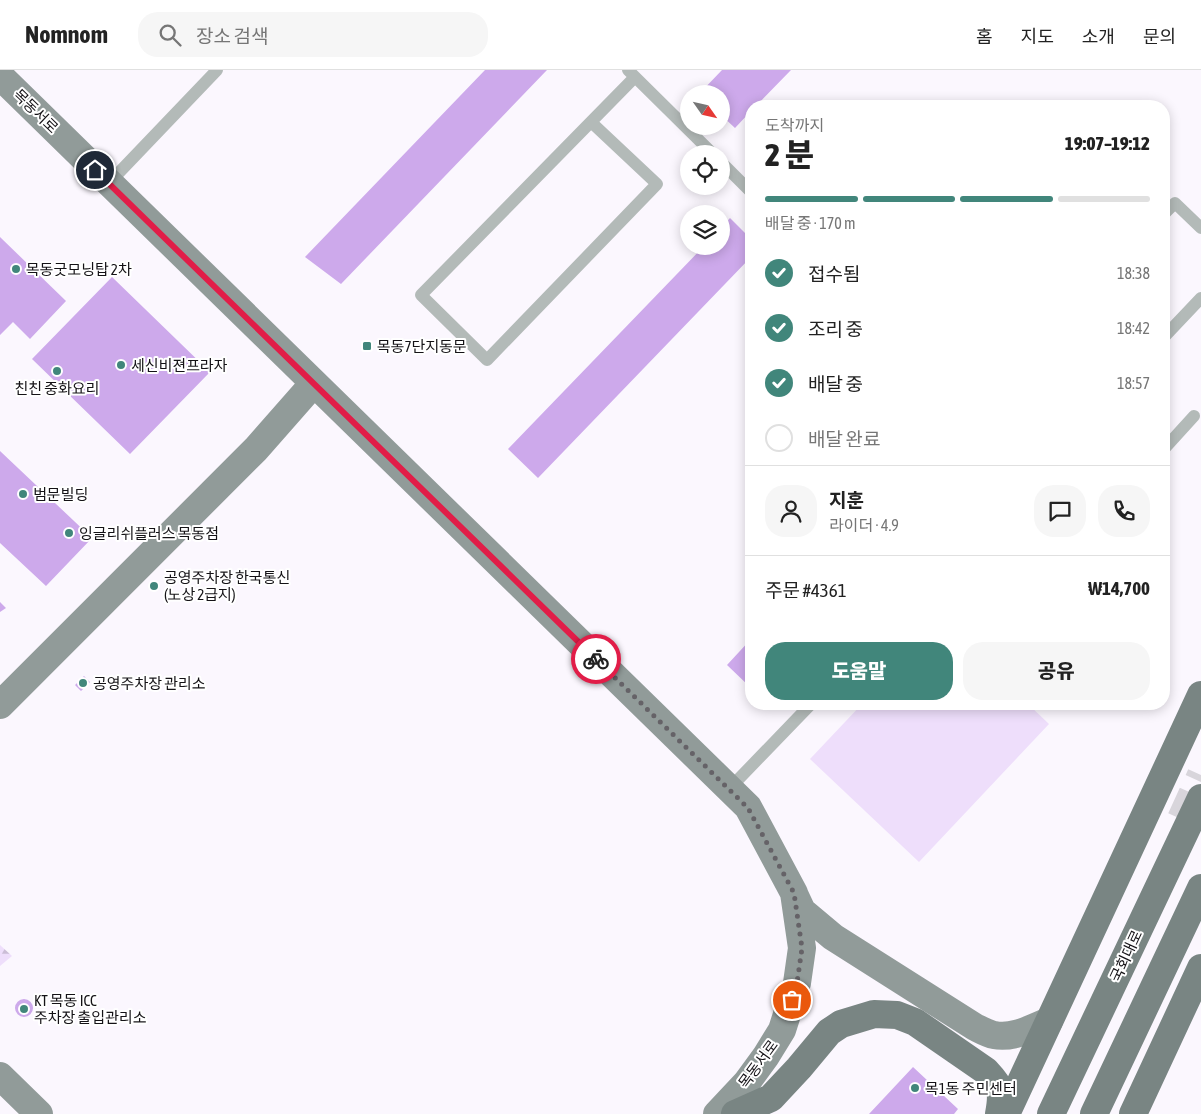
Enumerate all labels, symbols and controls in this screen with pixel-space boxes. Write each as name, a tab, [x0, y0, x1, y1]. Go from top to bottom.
search box	[138, 12, 488, 57]
text: Nomnom	[25, 21, 108, 48]
icon: search	[156, 21, 184, 49]
text: 장소 검색	[196, 25, 268, 47]
text: 홈	[976, 26, 993, 47]
text: 지도	[1021, 26, 1054, 47]
text: 소개	[1082, 26, 1115, 47]
text: 문의	[1143, 26, 1176, 47]
north arrow	[680, 85, 730, 135]
map controls	[680, 85, 730, 255]
street label: 목동서로	[10, 86, 62, 136]
text: 도착까지	[765, 116, 824, 134]
text: 19:07–19:12	[1065, 132, 1150, 154]
text: 2 분	[765, 136, 814, 173]
button: locate	[680, 145, 730, 195]
pin	[74, 149, 116, 191]
icon: home	[81, 156, 109, 184]
button: layers	[680, 205, 730, 255]
text: 배달 중 · 170 m	[765, 214, 855, 232]
icon: check	[765, 259, 793, 287]
place label: 목동굿모닝탑 2차	[26, 261, 132, 278]
marker: 목동굿모닝탑 2차	[10, 263, 22, 275]
text: 접수됨	[808, 263, 860, 285]
text: 18:38	[1117, 264, 1150, 282]
icon: check	[765, 314, 793, 342]
text: 조리 중	[808, 318, 863, 340]
text: 18:42	[1117, 319, 1150, 337]
place label: 목동7단지동문	[377, 338, 467, 355]
marker: 목동7단지동문	[361, 340, 373, 352]
place label: 세신비젼프라자	[131, 357, 228, 374]
marker: 세신비젼프라자	[115, 359, 127, 371]
marker: 친친 중화요리	[51, 365, 63, 377]
icon: check	[765, 369, 793, 397]
text: 배달 중	[808, 373, 863, 395]
text: 18:57	[1117, 374, 1150, 392]
place label: 친친 중화요리	[15, 380, 99, 397]
text: 배달 완료	[808, 428, 881, 450]
button: person	[765, 485, 817, 537]
button: chat	[1034, 485, 1086, 537]
button: phone	[1098, 485, 1150, 537]
place label: 범문빌딩	[33, 486, 88, 503]
marker: 범문빌딩	[17, 488, 29, 500]
text: 지훈	[829, 489, 864, 511]
text: 라이더 · 4.9	[829, 516, 899, 534]
place label: 잉글리쉬플러스 목동점	[79, 525, 219, 542]
marker: 잉글리쉬플러스 목동점	[63, 527, 75, 539]
place label: 공영주차장 한국통신 (노상 2급지)	[164, 569, 290, 603]
text: ₩14,700	[1088, 577, 1150, 599]
text: 주문 #4361	[765, 579, 847, 601]
marker: 공영주차장 한국통신 (노상 2급지)	[148, 580, 160, 592]
courier	[571, 634, 621, 684]
button: 도움말	[765, 642, 953, 700]
button: 공유	[963, 642, 1150, 700]
icon: bike	[582, 645, 610, 673]
place label: 공영주차장 관리소	[93, 675, 206, 692]
marker: 공영주차장 관리소	[77, 677, 89, 689]
street label: 국회대로	[1107, 927, 1145, 985]
pin	[771, 979, 813, 1021]
icon: bag	[778, 986, 806, 1014]
place label: KT 목동 ICC 주차장 출입관리소	[34, 992, 147, 1026]
marker: KT 목동 ICC 주차장 출입관리소	[18, 1003, 30, 1015]
street label: 목동서로	[735, 1037, 781, 1091]
place label: 목1동 주민센터	[925, 1080, 1017, 1097]
marker: 목1동 주민센터	[909, 1082, 921, 1094]

